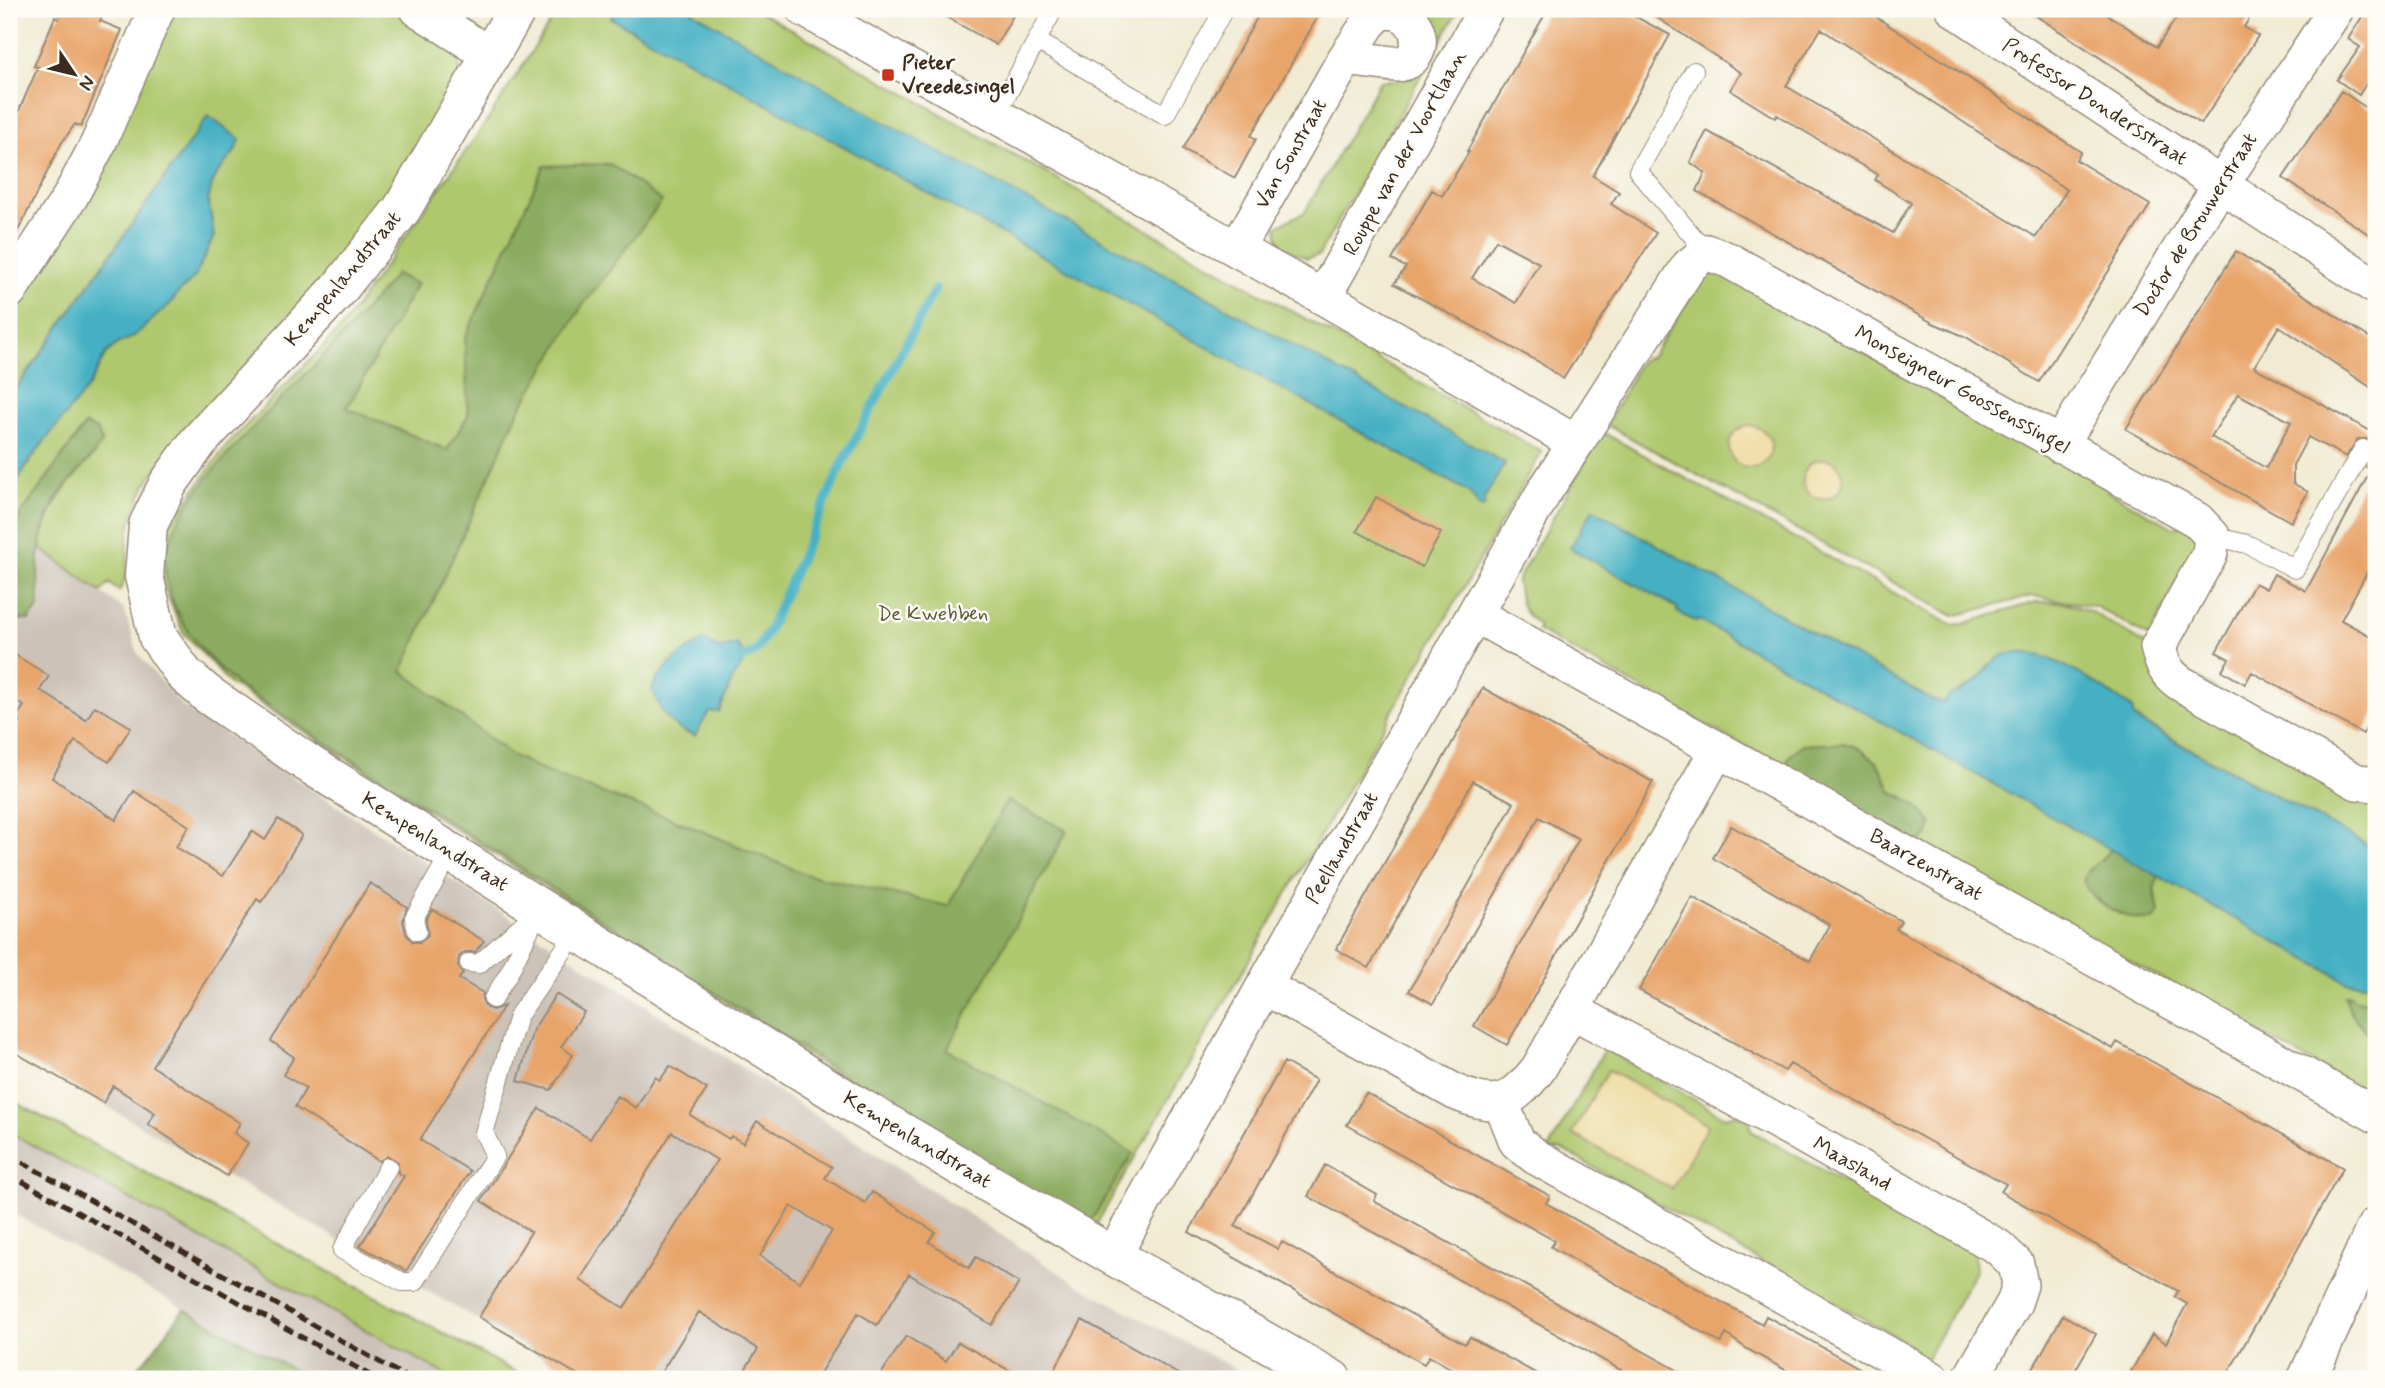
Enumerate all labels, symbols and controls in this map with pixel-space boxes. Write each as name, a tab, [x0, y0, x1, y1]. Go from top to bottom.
street label: Professor Dondersstraat	[1997, 32, 2193, 173]
north arrow	[38, 38, 108, 108]
street label: Rouppe van der Voortlaan	[1337, 45, 1473, 261]
place label: Pieter Vreedesingel	[902, 49, 1015, 103]
marker: Pieter Vreedesingel	[880, 67, 896, 83]
text: N	[73, 71, 101, 95]
street label: Van Sonstraat	[1248, 94, 1334, 214]
street label: Doctor de Brouwerstraat	[2128, 127, 2264, 323]
street label: Kempenlandstraat	[278, 205, 408, 353]
street label: Monseigneur Goossenssingel	[1848, 319, 2075, 463]
park label: De Kwebben	[878, 600, 988, 628]
street label: Kempenlandstraat	[356, 785, 514, 899]
street label: Peellandstraat	[1299, 787, 1385, 909]
street label: Baarzenstraat	[1864, 822, 1988, 908]
street label: Kempenlandstraat	[838, 1085, 997, 1196]
street label: Maasland	[1807, 1130, 1897, 1198]

